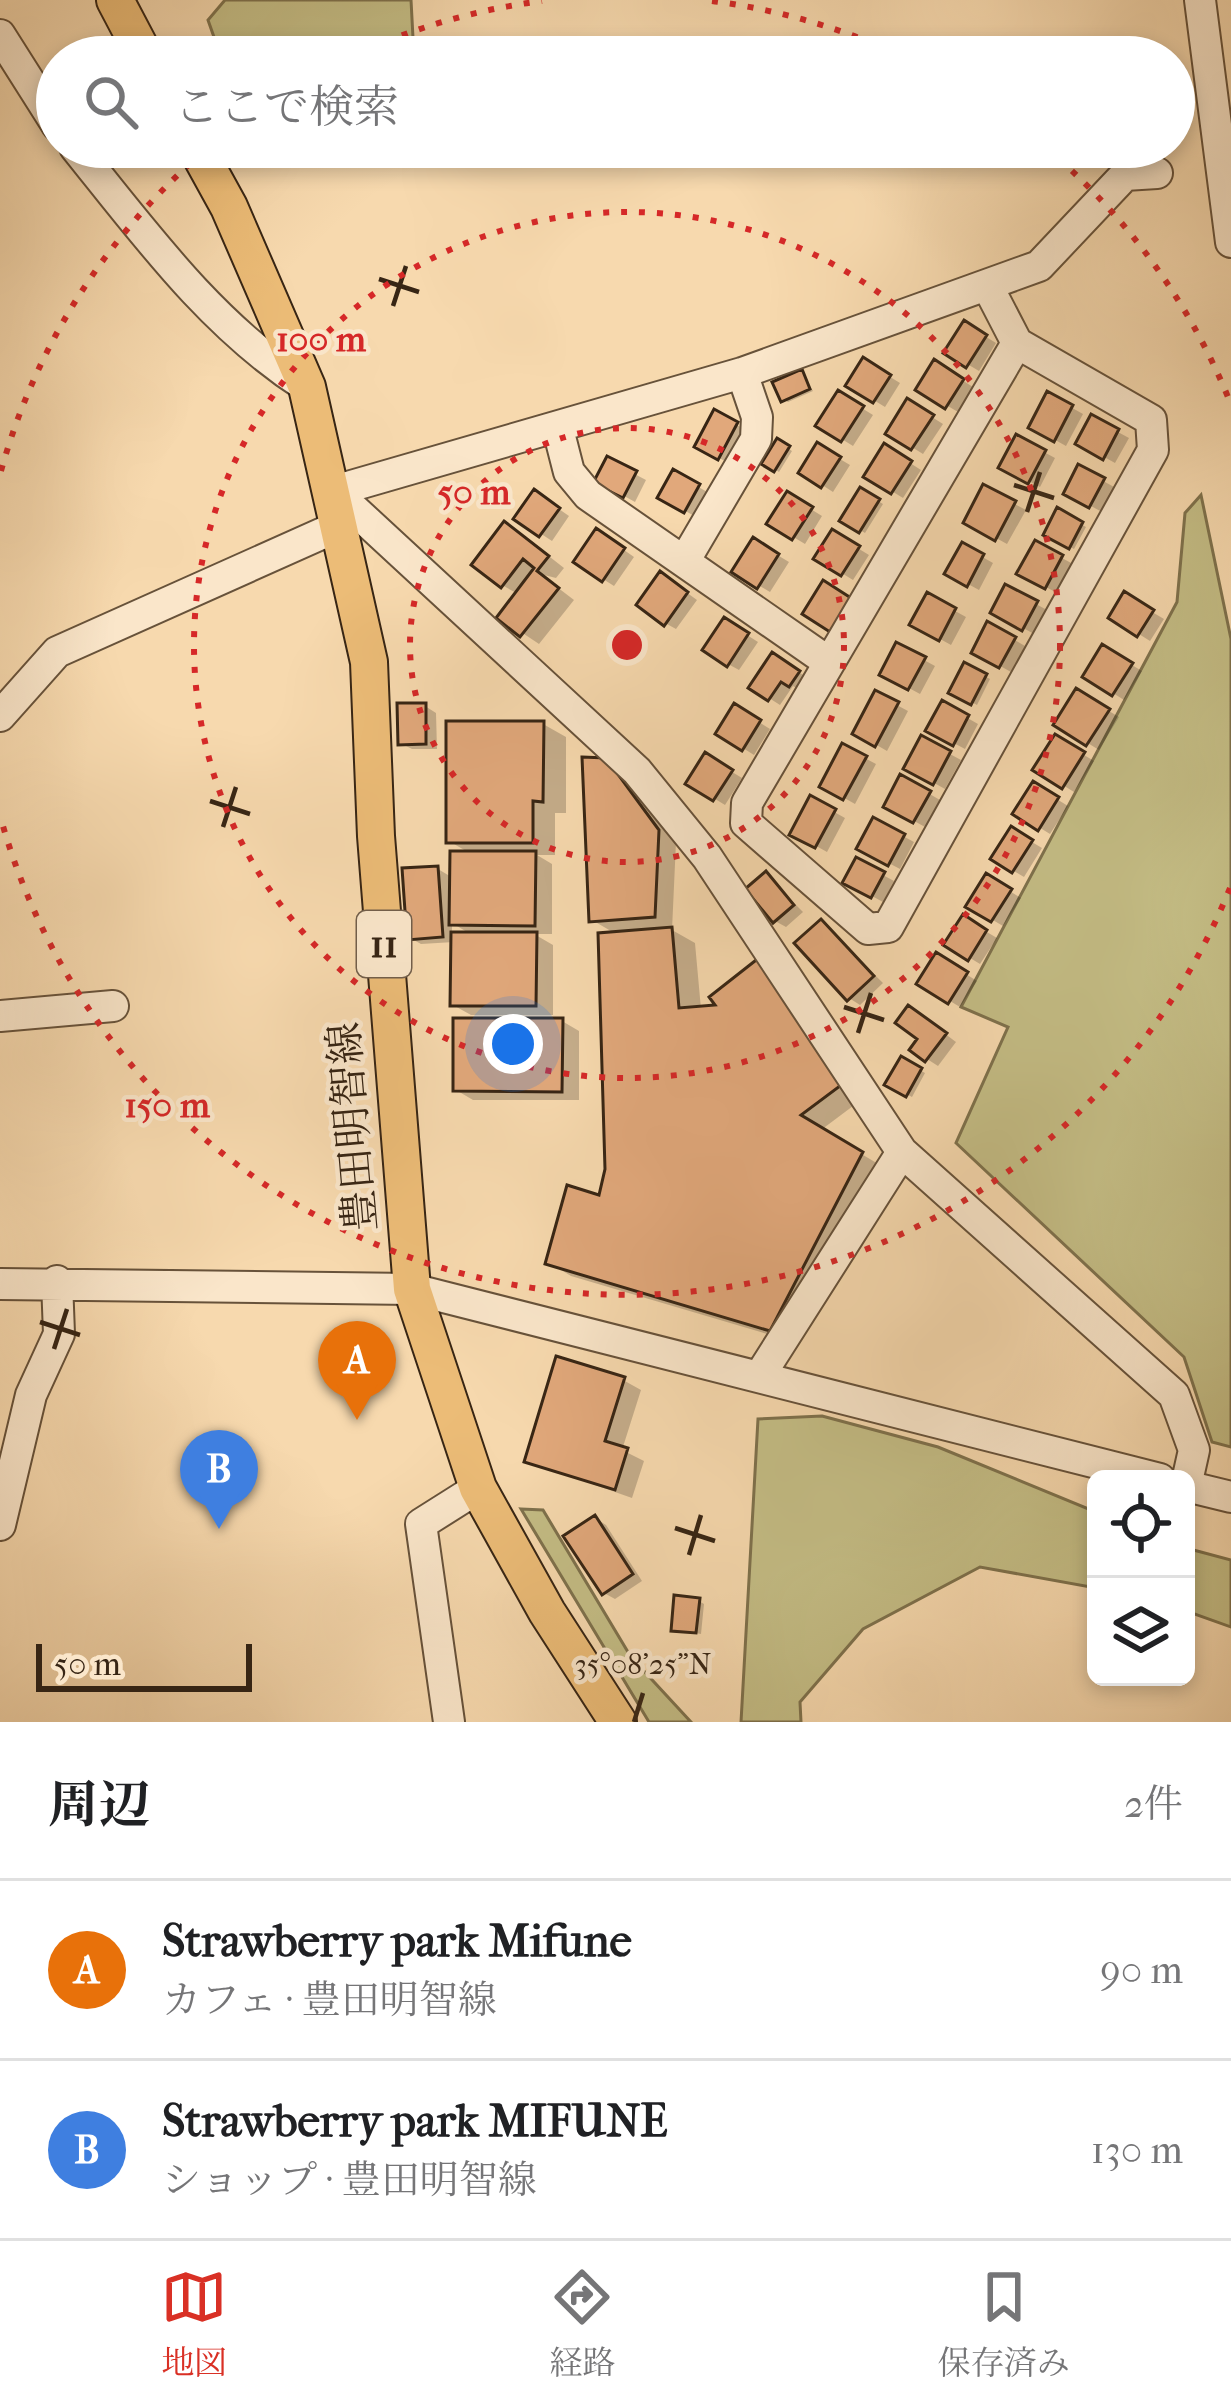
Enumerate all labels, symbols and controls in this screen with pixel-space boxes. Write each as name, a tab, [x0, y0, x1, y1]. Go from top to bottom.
search box	[36, 36, 1195, 168]
icon: search	[78, 69, 144, 135]
text: ここで検索	[174, 81, 399, 134]
text: 100 m	[276, 318, 367, 360]
text: 50 m	[438, 471, 512, 513]
centre of rings	[606, 624, 648, 666]
road number: 11	[357, 911, 411, 977]
your location	[483, 1014, 543, 1074]
street label: 豊田明智線	[319, 1020, 387, 1234]
text: 150 m	[124, 1084, 211, 1126]
pin: A	[318, 1321, 396, 1420]
pin: B	[180, 1430, 258, 1529]
map controls	[1087, 1470, 1195, 1686]
button: locate	[1087, 1470, 1195, 1578]
button: layers	[1087, 1578, 1195, 1686]
scale bar	[36, 1638, 252, 1691]
text: 50 m	[54, 1645, 121, 1684]
text: 35°08'25"N	[574, 1647, 712, 1682]
text: 周辺	[48, 1775, 150, 1835]
text: 2件	[1124, 1781, 1183, 1827]
text: Strawberry park Mifune	[162, 1915, 632, 1968]
text: A	[74, 1947, 100, 1993]
text: 90 m	[1100, 1947, 1183, 1993]
text: カフェ · 豊田明智線	[162, 1977, 497, 2023]
text: Strawberry park MIFUNE	[162, 2095, 668, 2148]
text: B	[74, 2127, 100, 2173]
text: 130 m	[1091, 2127, 1183, 2173]
text: ショップ · 豊田明智線	[162, 2157, 537, 2203]
tab: 地図	[161, 2264, 227, 2383]
tab: 経路	[549, 2264, 615, 2383]
tab: 保存済み	[938, 2264, 1070, 2383]

